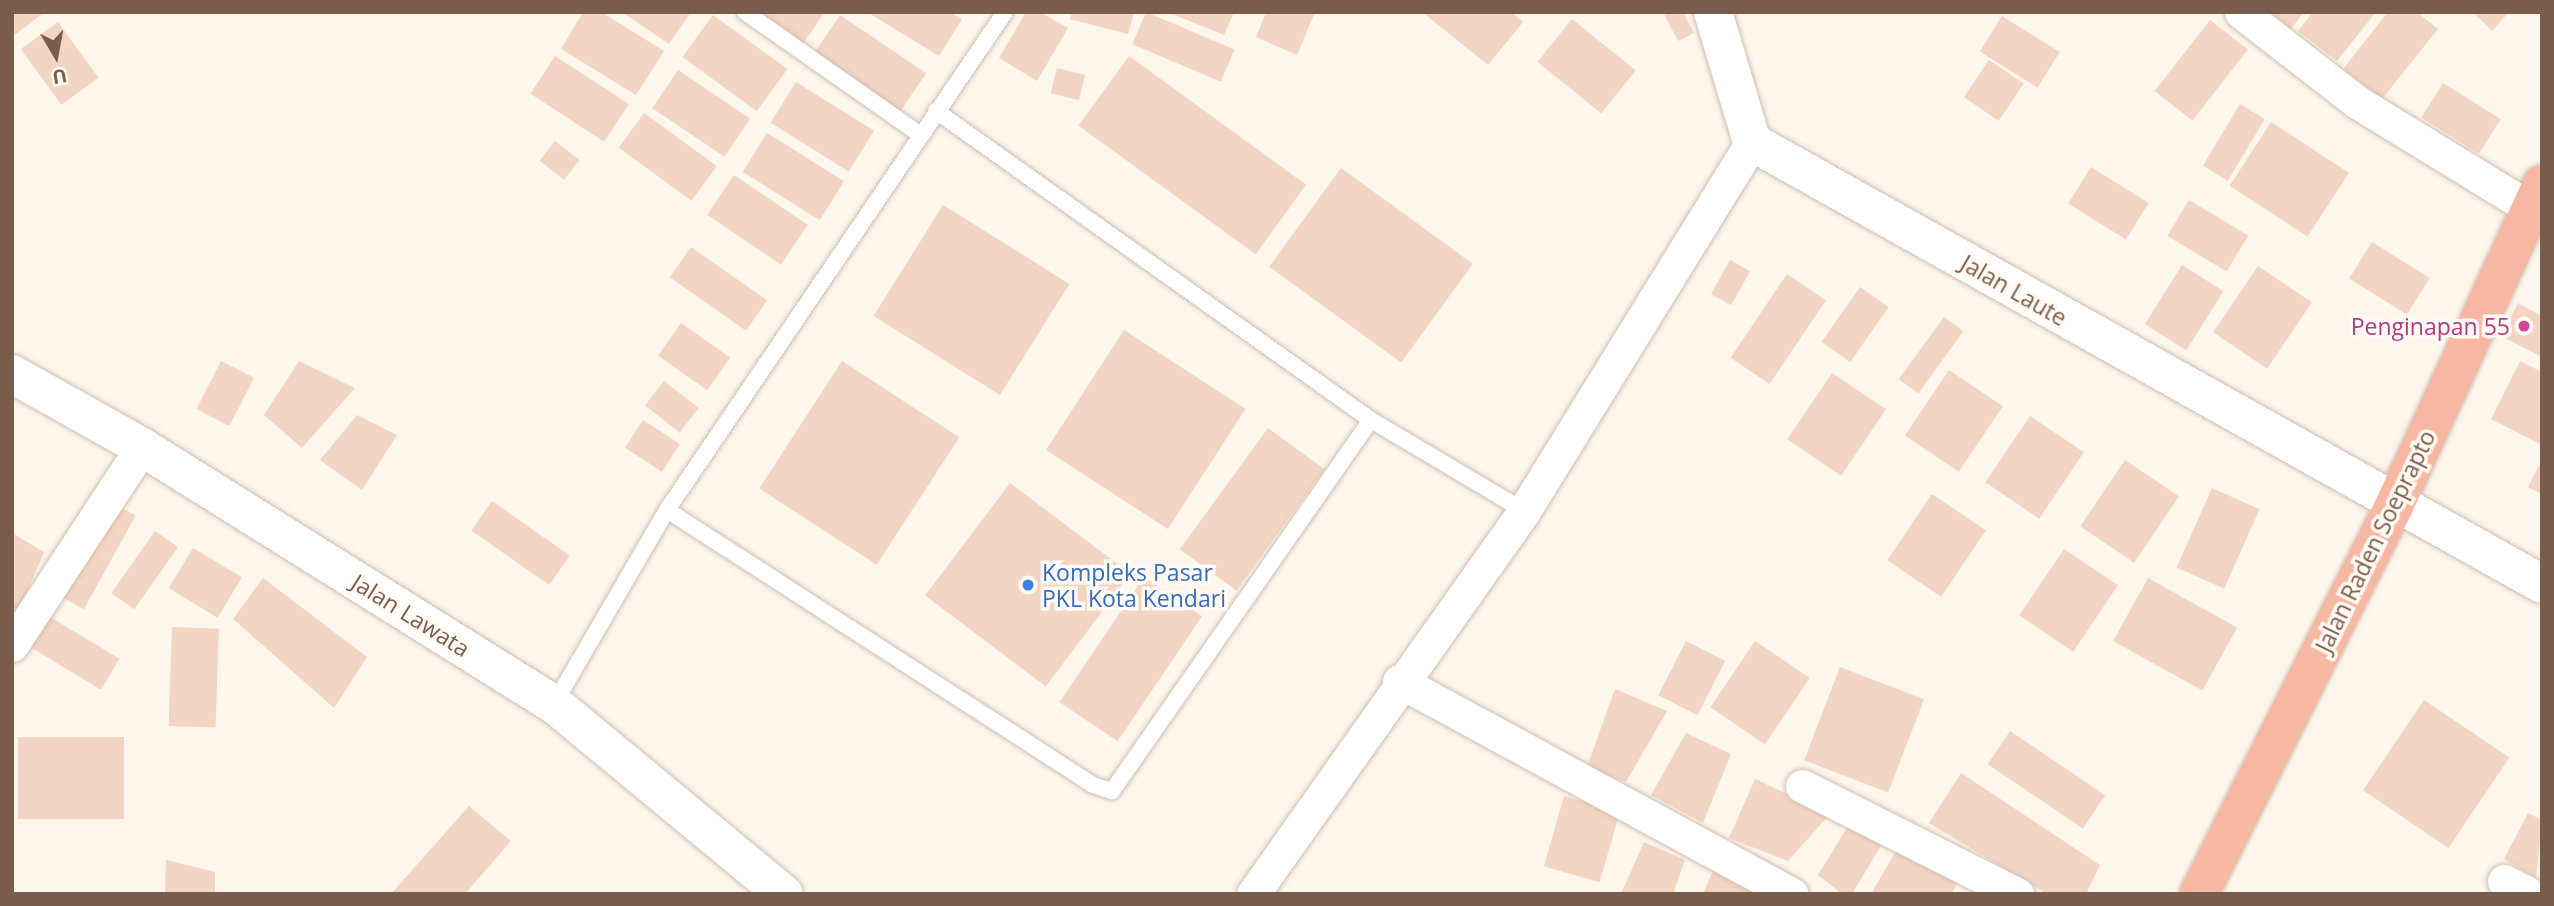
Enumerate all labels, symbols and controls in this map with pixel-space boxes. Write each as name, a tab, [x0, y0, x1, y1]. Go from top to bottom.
north arrow	[21, 21, 91, 91]
text: U	[50, 63, 69, 91]
street label: Jalan Laute	[1956, 249, 2072, 331]
place label: Penginapan 55	[2351, 312, 2510, 340]
marker: Penginapan 55	[2516, 318, 2532, 334]
street label: Jalan Raden Soeprapto	[2309, 426, 2441, 656]
place label: Kompleks Pasar PKL Kota Kendari	[1042, 558, 1226, 612]
street label: Jalan Lawata	[347, 568, 475, 662]
marker: Kompleks Pasar PKL Kota Kendari	[1020, 577, 1036, 593]

